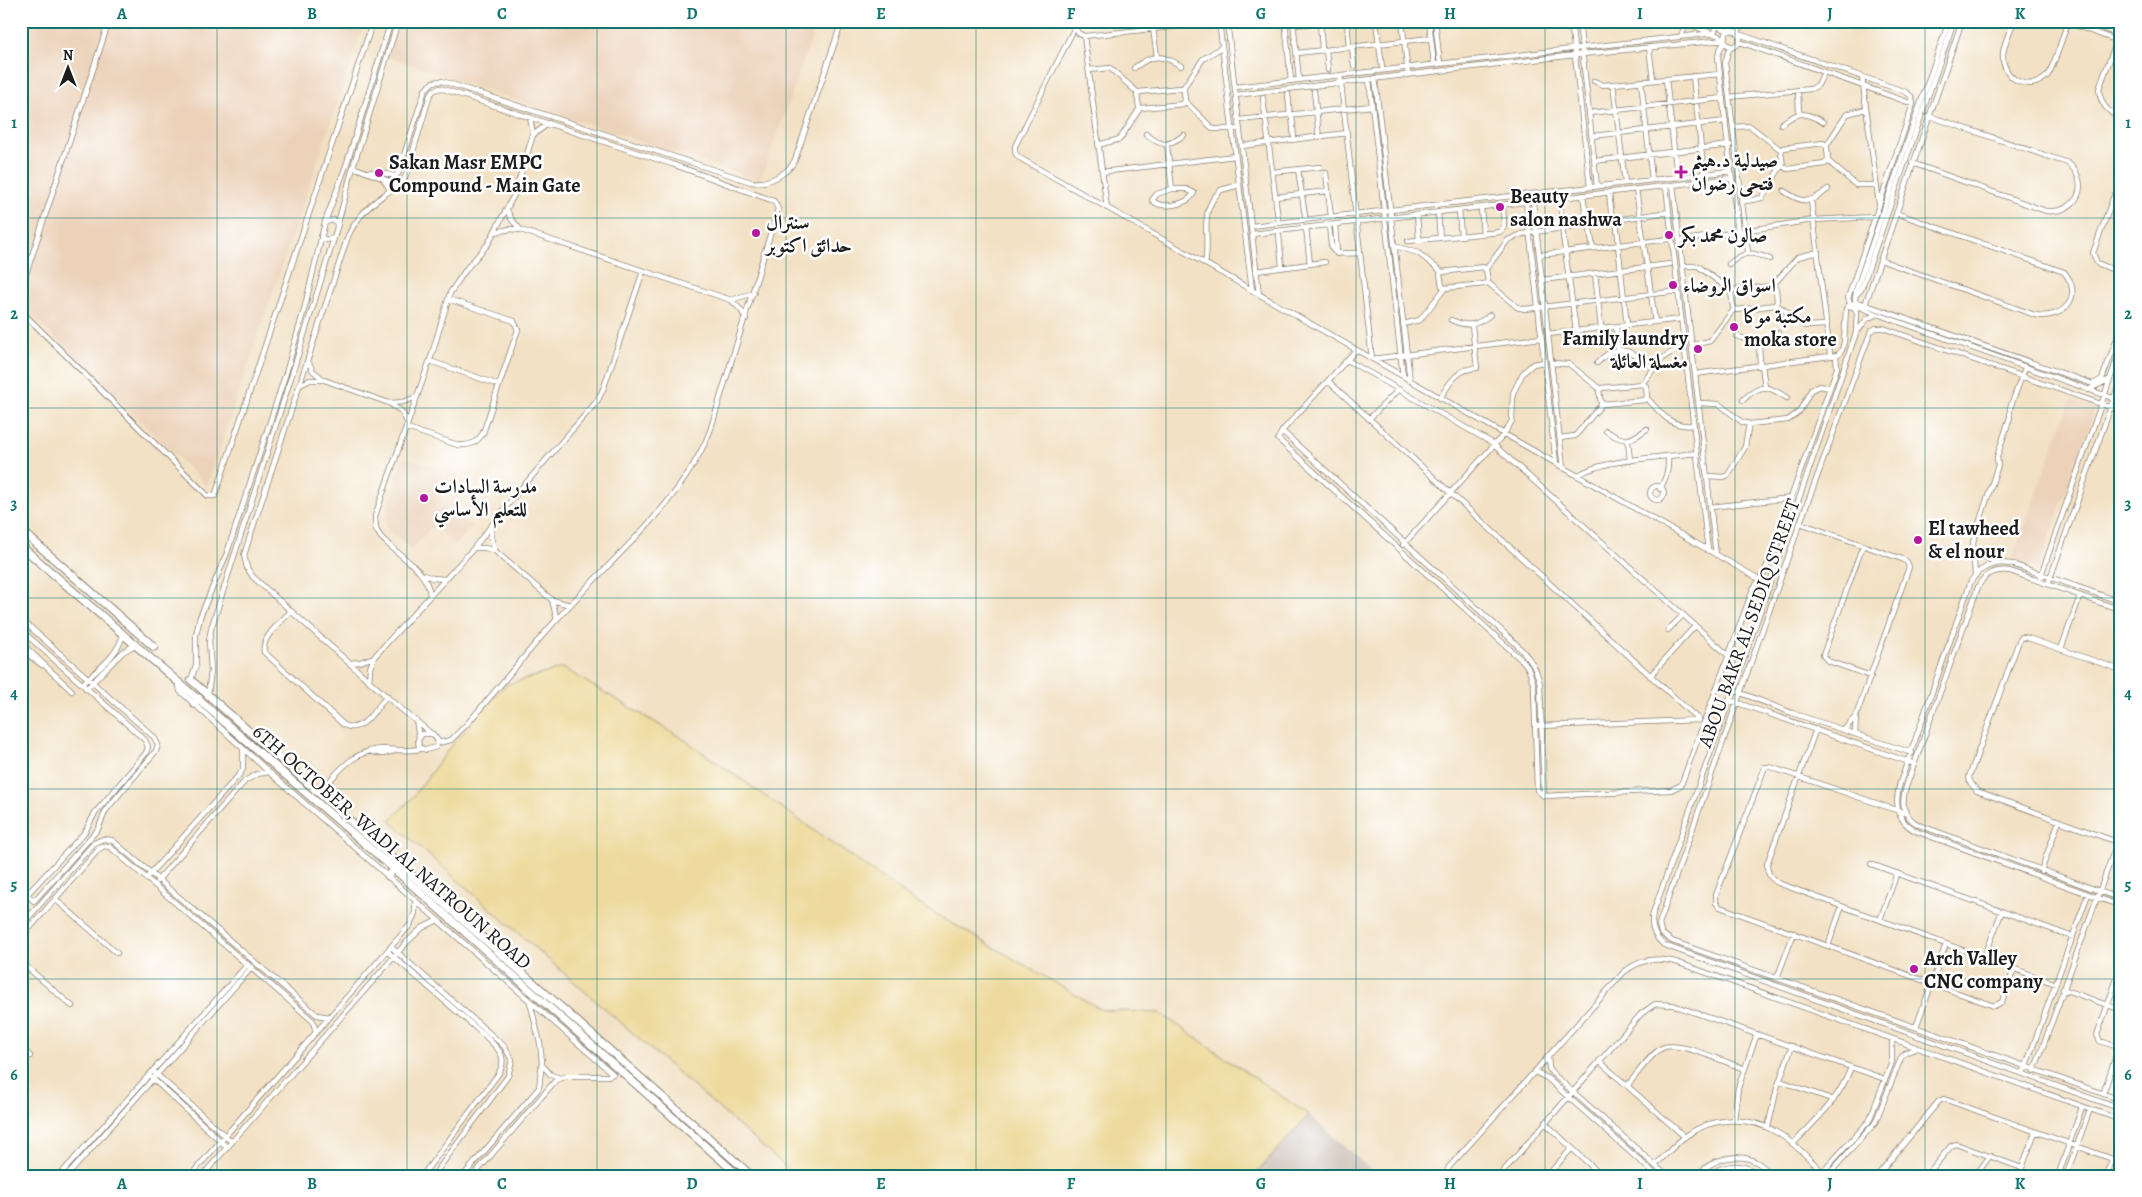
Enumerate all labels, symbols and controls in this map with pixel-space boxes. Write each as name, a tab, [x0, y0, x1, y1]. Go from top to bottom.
text: A	[116, 3, 128, 25]
text: B	[307, 3, 317, 25]
text: C	[497, 3, 507, 25]
text: D	[686, 3, 698, 25]
text: E	[876, 3, 886, 25]
text: F	[1067, 3, 1076, 25]
text: G	[1256, 3, 1266, 25]
text: H	[1444, 3, 1456, 25]
text: I	[1637, 3, 1643, 25]
text: J	[1827, 3, 1833, 25]
text: K	[2015, 3, 2026, 25]
north arrow	[42, 42, 92, 92]
text: N	[63, 46, 73, 65]
text: 1	[11, 112, 17, 134]
text: 1	[2125, 112, 2131, 134]
place label: صيدلية د.هيثم فتحى رضوان	[1691, 147, 1778, 197]
place label: Sakan Masr EMPC Compound - Main Gate	[389, 149, 581, 199]
marker: صيدلية د.هيثم فتحى رضوان	[1675, 166, 1687, 178]
marker: Sakan Masr EMPC Compound - Main Gate	[373, 167, 385, 179]
place label: Beauty salon nashwa	[1510, 183, 1622, 233]
marker: Beauty salon nashwa	[1494, 201, 1506, 213]
place label: سنترال حدائق اكتوبر	[764, 209, 852, 259]
place label: صالون محمد بكر	[1677, 222, 1767, 249]
marker: سنترال حدائق اكتوبر	[750, 227, 762, 239]
marker: صالون محمد بكر	[1663, 229, 1675, 241]
place label: اسواق الروضاء	[1683, 272, 1776, 299]
marker: اسواق الروضاء	[1667, 279, 1679, 291]
text: 2	[10, 303, 18, 325]
place label: مكتبة موكا moka store	[1744, 303, 1837, 353]
text: 2	[2124, 303, 2132, 325]
marker: مكتبة موكا moka store	[1728, 321, 1740, 333]
place label: Family laundry مغسلة العائلة	[1562, 325, 1689, 375]
marker: Family laundry مغسلة العائلة	[1692, 343, 1704, 355]
place label: مدرسة السادات للتعليم الأساسي	[434, 473, 537, 529]
marker: مدرسة السادات للتعليم الأساسي	[418, 492, 430, 504]
text: 3	[11, 493, 18, 515]
text: 3	[2125, 493, 2132, 515]
street label: ABOU BAKR AL SEDIQ STREET	[1691, 495, 1807, 752]
place label: El tawheed & el nour	[1928, 515, 2020, 565]
marker: El tawheed & el nour	[1912, 534, 1924, 546]
text: 4	[10, 683, 18, 705]
text: 4	[2124, 683, 2132, 705]
street label: 6TH OCTOBER, WADI AL NATROUN ROAD	[247, 718, 537, 976]
text: 5	[11, 874, 18, 896]
text: 5	[2125, 874, 2132, 896]
place label: Arch Valley CNC company	[1923, 945, 2043, 995]
marker: Arch Valley CNC company	[1908, 963, 1920, 975]
text: 6	[10, 1064, 18, 1086]
text: 6	[2124, 1064, 2132, 1086]
text: A	[116, 1173, 128, 1195]
text: B	[307, 1173, 317, 1195]
text: C	[497, 1173, 507, 1195]
text: D	[686, 1173, 698, 1195]
text: E	[876, 1173, 886, 1195]
text: F	[1067, 1173, 1076, 1195]
text: G	[1256, 1173, 1266, 1195]
text: H	[1444, 1173, 1456, 1195]
text: I	[1637, 1173, 1643, 1195]
text: J	[1827, 1173, 1833, 1195]
text: K	[2015, 1173, 2026, 1195]

